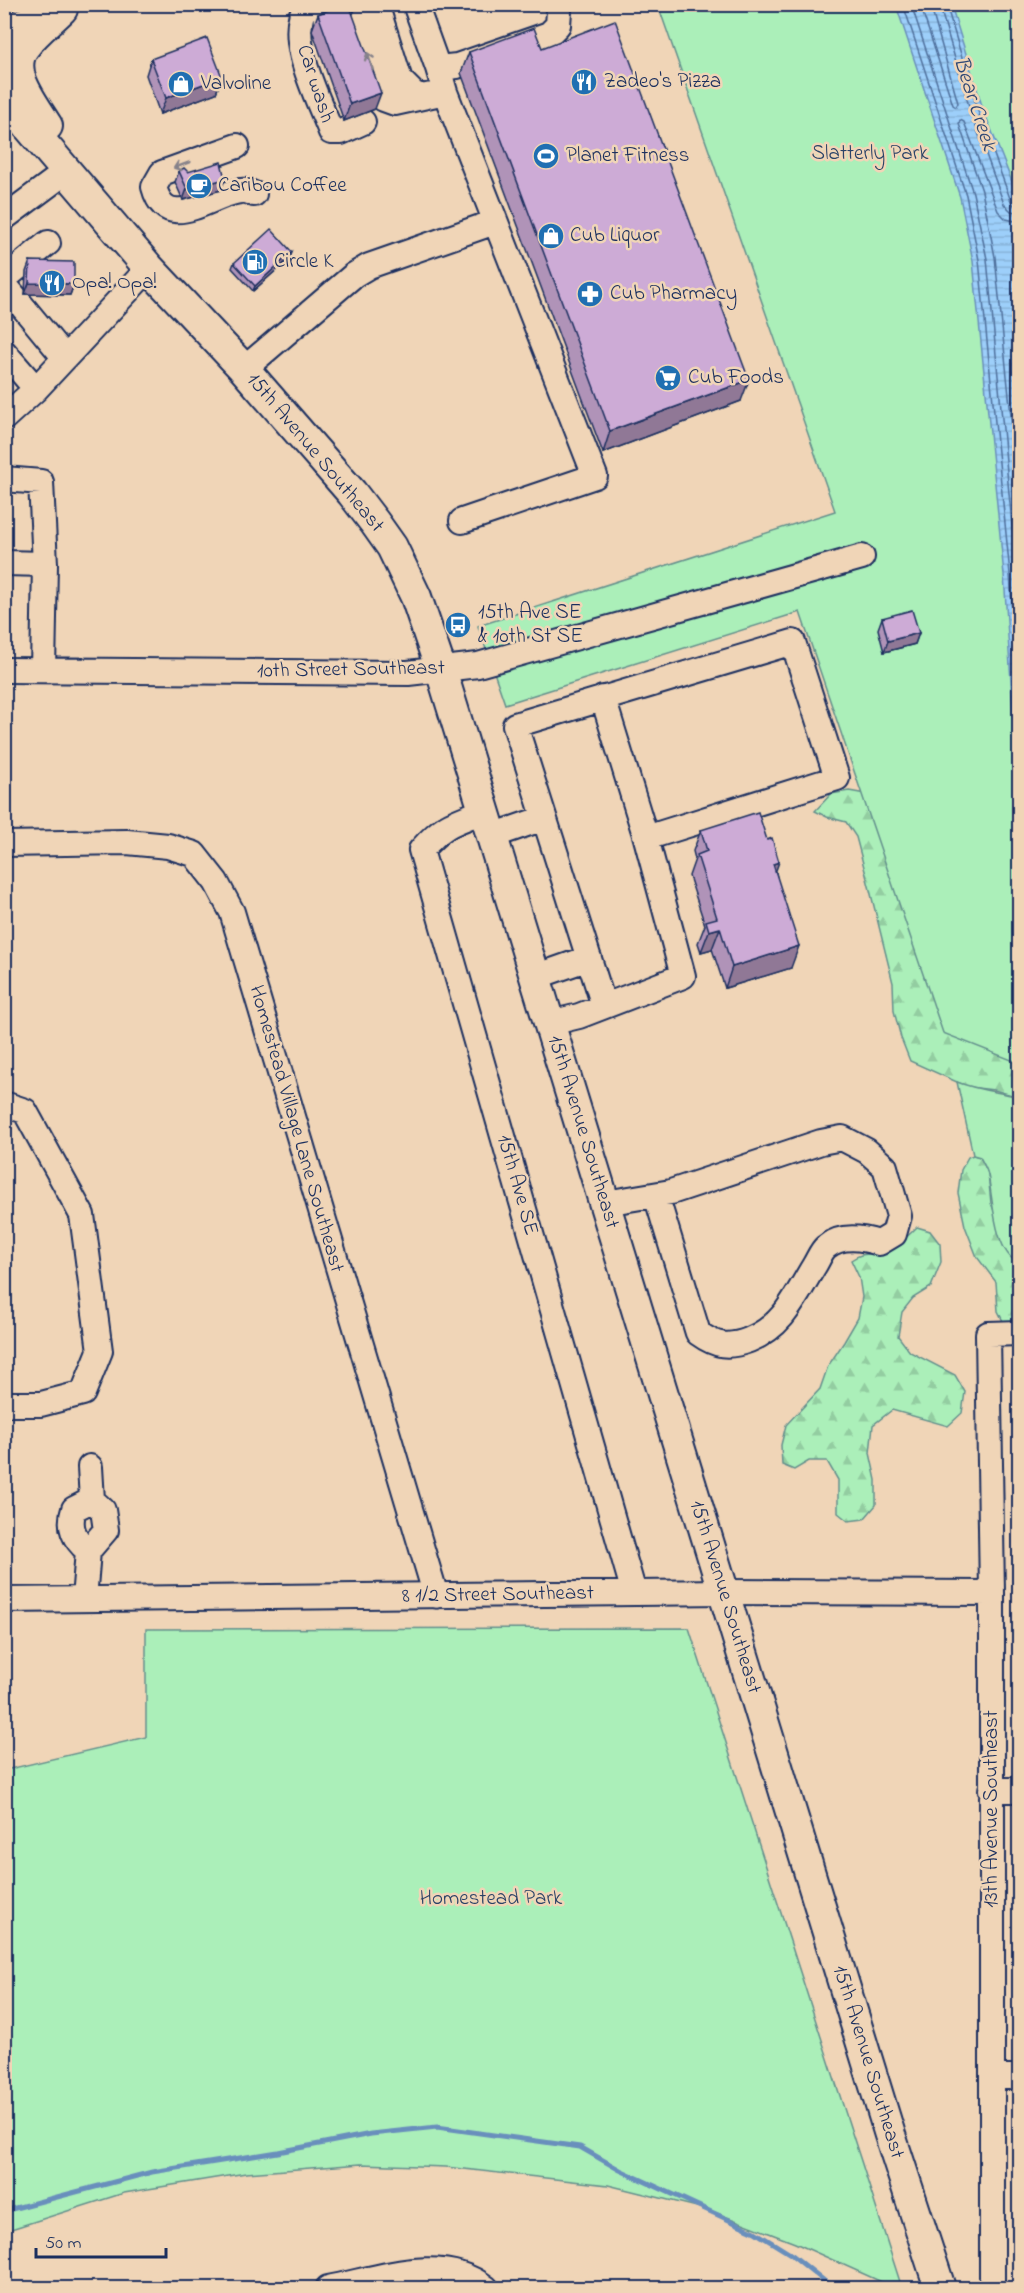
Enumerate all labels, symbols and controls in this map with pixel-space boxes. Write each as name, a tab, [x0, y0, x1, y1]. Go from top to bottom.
street label: Car wash	[288, 41, 342, 127]
one-way arrow	[364, 52, 375, 71]
water label: Bear Creek	[944, 53, 1005, 156]
restaurant icon: Zadeo's Pizza	[569, 67, 599, 97]
place label: Zadeo's Pizza	[604, 67, 721, 97]
shop icon: Valvoline	[166, 69, 196, 99]
place label: Valvoline	[200, 69, 272, 99]
park label: Slatterly Park	[812, 139, 929, 171]
sports icon: Planet Fitness	[531, 141, 561, 171]
place label: Planet Fitness	[566, 141, 689, 171]
one-way arrow	[173, 161, 192, 172]
cafe icon: Caribou Coffee	[184, 171, 214, 201]
place label: Caribou Coffee	[218, 171, 347, 201]
shop icon: Cub Liquor	[536, 221, 566, 251]
place label: Cub Liquor	[570, 221, 660, 251]
fuel station icon: Circle K	[240, 247, 270, 277]
place label: Circle K	[274, 247, 334, 277]
restaurant icon: Opa! Opa!	[37, 268, 67, 298]
place label: Opa! Opa!	[72, 268, 157, 298]
pharmacy icon: Cub Pharmacy	[575, 279, 605, 309]
place label: Cub Pharmacy	[610, 279, 737, 311]
supermarket icon: Cub Foods	[653, 363, 683, 393]
place label: Cub Foods	[688, 363, 784, 393]
street label: 15th Avenue Southeast	[239, 366, 391, 540]
place label: 15th Ave SE & 10th St SE	[478, 598, 583, 652]
bus stop icon: 15th Ave SE & 10th St SE	[443, 610, 473, 640]
street label: 10th Street Southeast	[257, 653, 445, 687]
street label: Homestead Village Lane Southeast	[239, 982, 351, 1277]
street label: 15th Avenue Southeast	[539, 1032, 627, 1232]
street label: 15th Ave SE	[488, 1131, 546, 1239]
street label: 15th Avenue Southeast	[681, 1497, 769, 1697]
street label: 8 1/2 Street Southeast	[402, 1578, 594, 1612]
street label: 13th Avenue Southeast	[977, 1710, 1007, 1908]
park label: Homestead Park	[420, 1884, 563, 1914]
street label: 15th Avenue Southeast	[824, 1962, 912, 2162]
scale bar	[36, 2221, 166, 2259]
text: 50 m	[45, 2231, 82, 2257]

